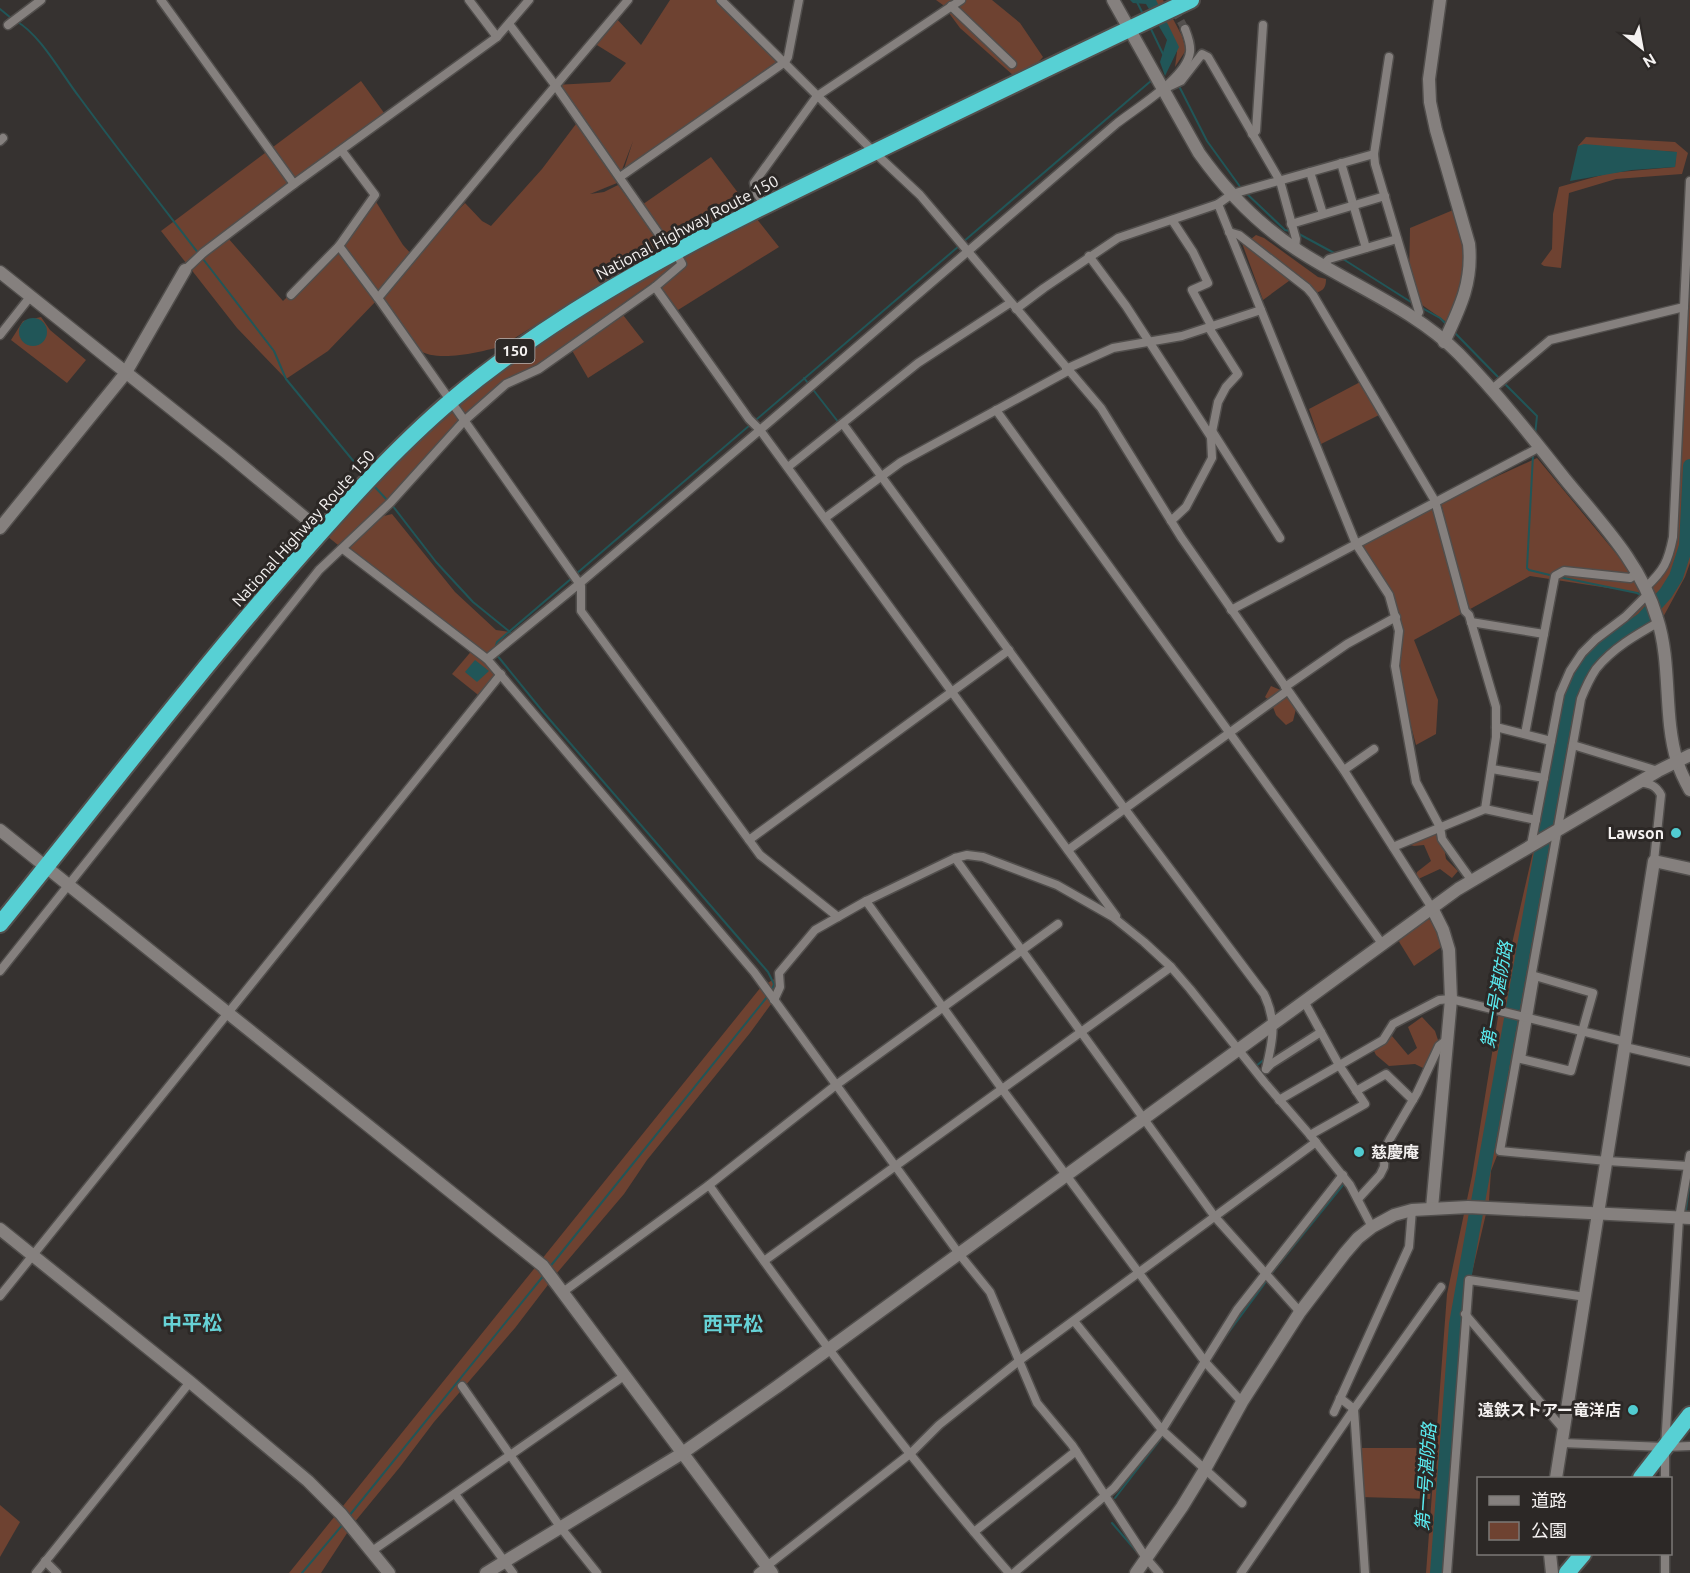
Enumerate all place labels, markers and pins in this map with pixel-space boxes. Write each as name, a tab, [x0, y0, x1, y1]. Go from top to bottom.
place label: Lawson	[1607, 824, 1664, 842]
marker: Lawson	[1669, 826, 1683, 840]
place label: 慈慶庵	[1371, 1143, 1419, 1161]
marker: 慈慶庵	[1352, 1145, 1366, 1159]
place label: 遠鉄ストアー竜洋店	[1478, 1401, 1621, 1419]
marker: 遠鉄ストアー竜洋店	[1626, 1403, 1640, 1417]

